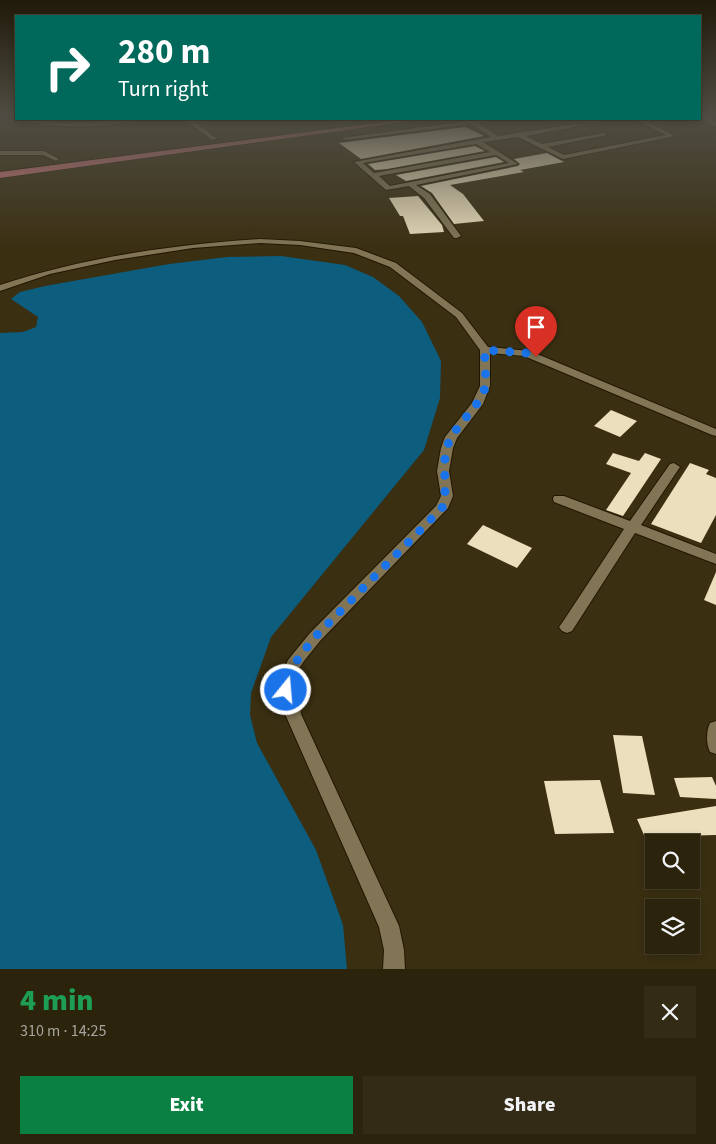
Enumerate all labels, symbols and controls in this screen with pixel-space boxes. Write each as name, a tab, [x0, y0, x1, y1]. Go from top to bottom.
text: 280 m	[118, 27, 210, 77]
icon: right	[35, 35, 100, 100]
text: Turn right	[118, 73, 208, 105]
pin	[515, 306, 557, 357]
icon: arrive	[522, 313, 550, 341]
position arrow	[259, 663, 311, 715]
map controls	[645, 834, 700, 954]
button: search	[645, 834, 700, 889]
button: layers	[645, 899, 700, 954]
text: 4 min	[20, 979, 94, 1022]
button: close	[644, 986, 696, 1038]
text: 310 m · 14:25	[20, 1020, 107, 1042]
button: Exit	[20, 1076, 353, 1134]
button: Share	[363, 1076, 696, 1134]

